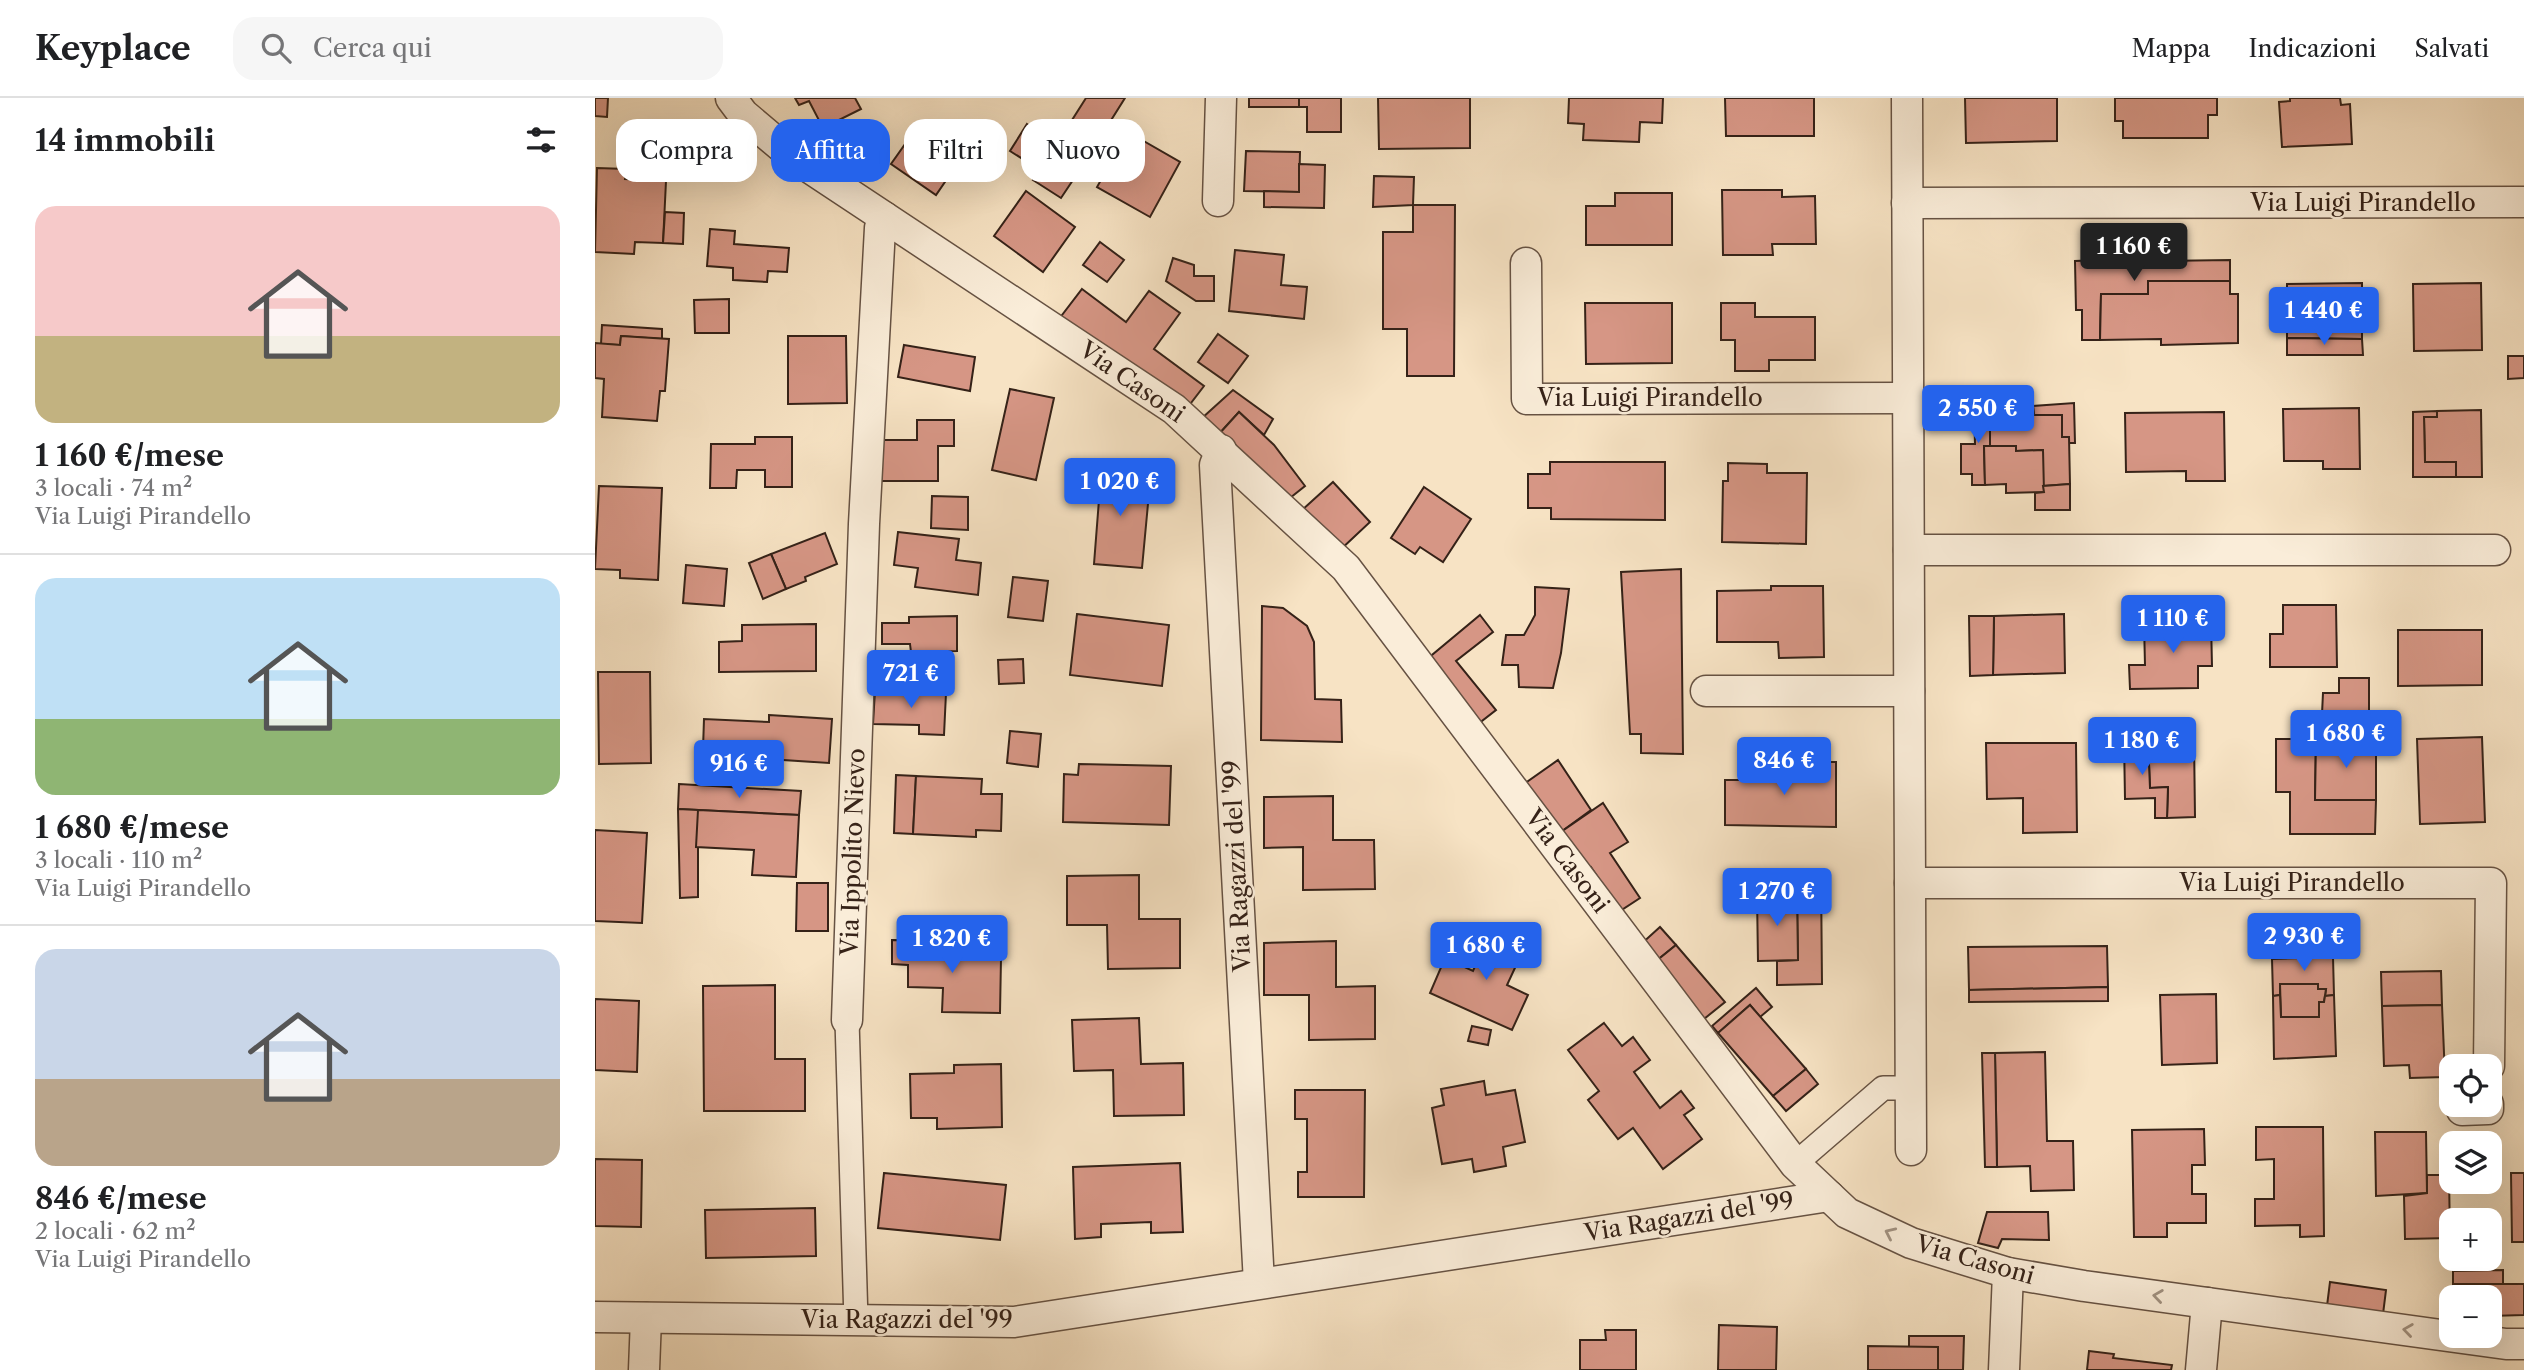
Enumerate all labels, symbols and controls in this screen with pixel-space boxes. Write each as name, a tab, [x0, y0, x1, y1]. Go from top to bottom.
search box	[233, 17, 723, 80]
text: Keyplace	[35, 28, 191, 69]
icon: search	[257, 29, 295, 67]
text: Cerca qui	[313, 32, 432, 64]
text: Mappa	[2131, 34, 2210, 63]
text: Indicazioni	[2248, 34, 2376, 63]
text: Salvati	[2414, 34, 2489, 63]
chip: Compra	[616, 119, 757, 182]
chip: Affitta	[771, 119, 890, 182]
chip: Filtri	[904, 119, 1007, 182]
chip: Nuovo	[1021, 119, 1145, 182]
icon: filters	[522, 121, 560, 159]
text: 14 immobili	[35, 122, 215, 159]
street label: Via Luigi Pirandello	[2249, 188, 2476, 217]
pin: 1 160 €	[2069, 223, 2199, 283]
text: 1 160 €	[2096, 232, 2172, 260]
icon: home	[235, 251, 361, 377]
pin: 1 440 €	[2259, 288, 2389, 347]
text: 1 440 €	[2285, 296, 2363, 324]
street label: Via Casoni	[1073, 334, 1191, 428]
street label: Via Luigi Pirandello	[1536, 383, 1763, 412]
pin: 2 550 €	[1913, 386, 2043, 445]
text: 2 550 €	[1938, 394, 2018, 422]
text: 1 160 €/mese	[35, 437, 224, 474]
pin: 1 020 €	[1055, 458, 1185, 518]
text: 1 020 €	[1080, 467, 1160, 495]
text: 3 locali · 74 m²	[35, 474, 192, 502]
text: Via Luigi Pirandello	[35, 502, 251, 530]
pin: 1 110 €	[2108, 596, 2238, 655]
text: 1 110 €	[2137, 604, 2209, 632]
icon: home	[235, 623, 361, 749]
pin: 721 €	[862, 650, 960, 710]
text: 721 €	[883, 659, 939, 687]
pin: 1 680 €	[2281, 710, 2411, 770]
pin: 1 180 €	[2077, 718, 2207, 777]
text: 1 680 €	[2306, 719, 2386, 747]
text: 1 180 €	[2104, 726, 2180, 754]
pin: 846 €	[1735, 738, 1833, 797]
pin: 916 €	[690, 740, 788, 800]
text: 846 €	[1753, 746, 1815, 774]
street label: Via Ippolito Nievo	[834, 748, 871, 957]
text: 916 €	[710, 749, 768, 777]
street label: Via Ragazzi del '99	[1216, 759, 1257, 974]
street label: Via Casoni	[1518, 802, 1616, 918]
text: 1 680 €/mese	[35, 809, 229, 846]
text: 3 locali · 110 m²	[35, 846, 202, 874]
pin: 1 270 €	[1712, 868, 1842, 928]
street label: Via Luigi Pirandello	[2178, 868, 2405, 897]
text: Via Luigi Pirandello	[35, 874, 251, 902]
text: 1 270 €	[1739, 877, 1815, 905]
pin: 2 930 €	[2239, 914, 2369, 973]
pin: 1 820 €	[887, 916, 1017, 975]
pin: 1 680 €	[1421, 922, 1551, 982]
text: 2 930 €	[2263, 922, 2345, 950]
text: 1 820 €	[913, 924, 991, 952]
text: 1 680 €	[1446, 931, 1526, 959]
icon: home	[235, 994, 361, 1120]
map controls	[2439, 1054, 2502, 1348]
button: locate	[2439, 1054, 2502, 1117]
button: layers	[2439, 1131, 2502, 1194]
text: 846 €/mese	[35, 1180, 207, 1217]
street label: Via Ragazzi del '99	[1581, 1186, 1796, 1248]
button: +	[2439, 1208, 2502, 1271]
text: 2 locali · 62 m²	[35, 1217, 196, 1245]
one-way arrow	[1885, 1227, 1897, 1241]
street label: Via Casoni	[1912, 1228, 2038, 1290]
text: Via Luigi Pirandello	[35, 1245, 251, 1273]
button: −	[2439, 1285, 2502, 1348]
one-way arrow	[2152, 1289, 2164, 1304]
street label: Via Ragazzi del '99	[800, 1305, 1013, 1334]
one-way arrow	[2402, 1323, 2414, 1338]

